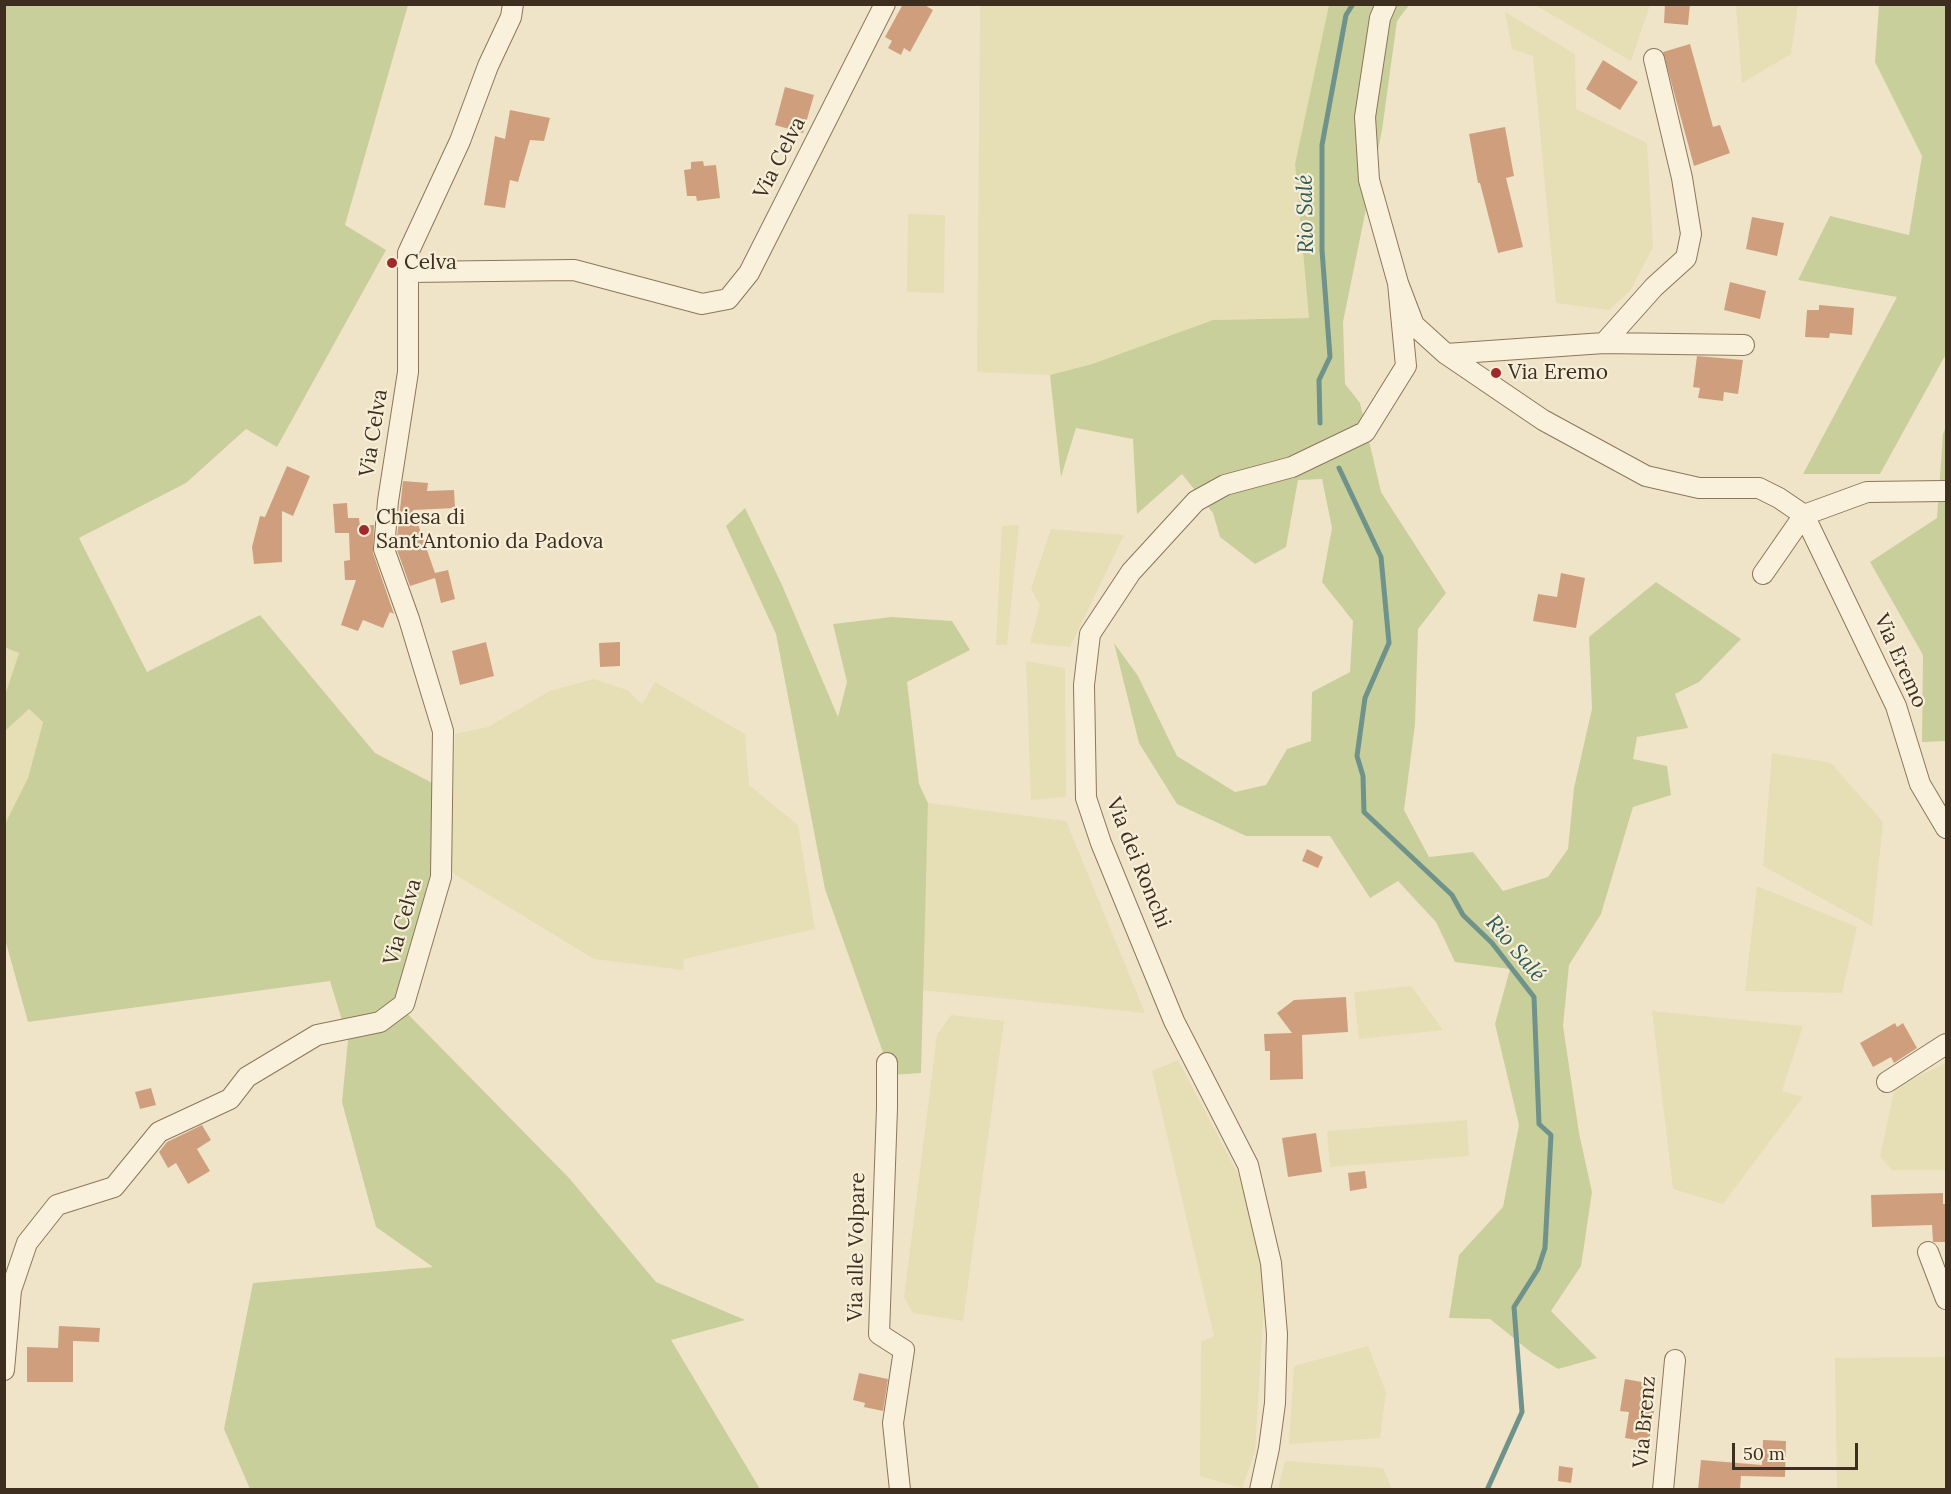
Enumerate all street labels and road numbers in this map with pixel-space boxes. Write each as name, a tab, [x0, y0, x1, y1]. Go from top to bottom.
street label: Via Celva	[749, 113, 811, 203]
street label: Via Celva	[355, 387, 393, 479]
street label: Via Eremo	[1868, 610, 1932, 712]
street label: Via dei Ronchi	[1100, 794, 1176, 932]
street label: Via Celva	[379, 876, 427, 968]
street label: Via alle Volpare	[843, 1172, 871, 1322]
street label: Via Brenz	[1628, 1375, 1662, 1469]

